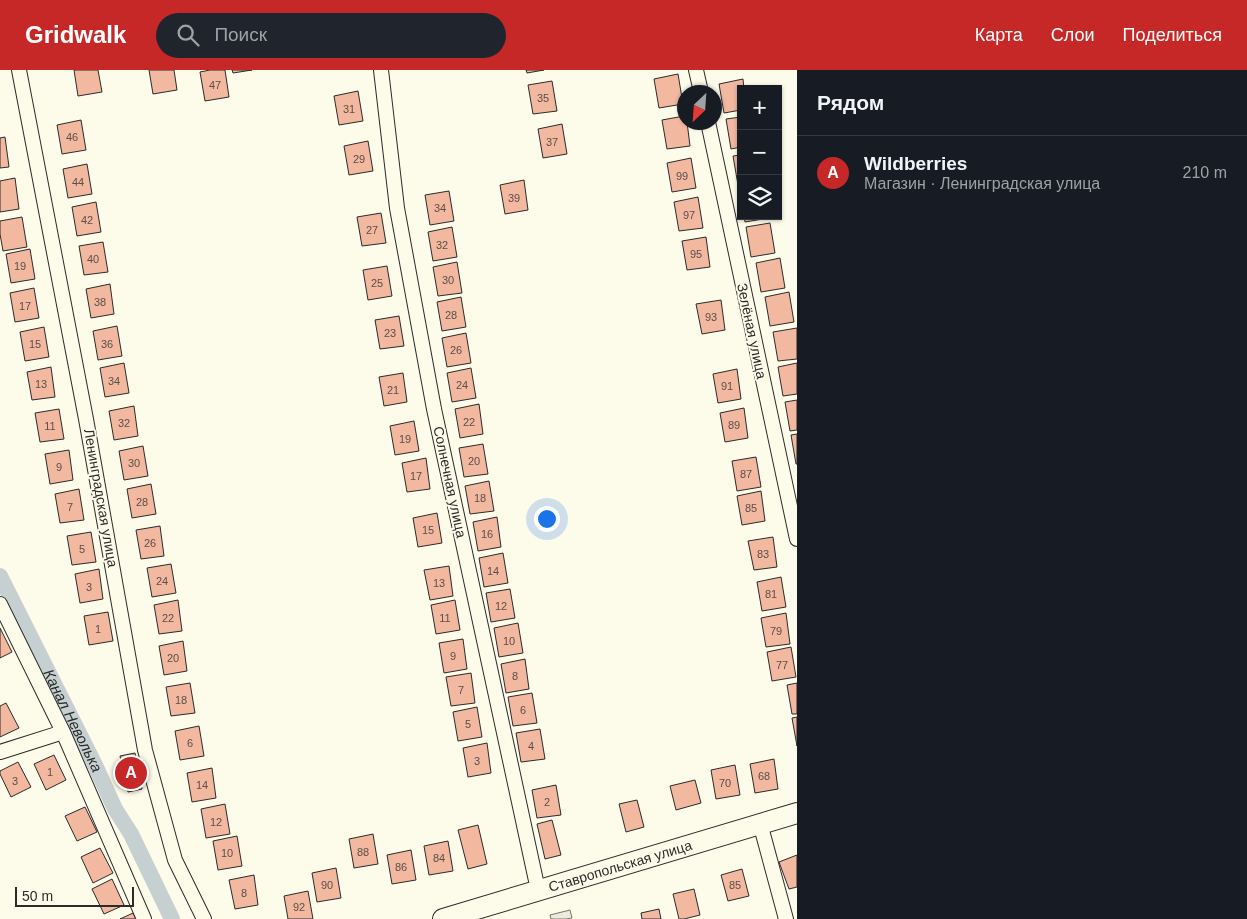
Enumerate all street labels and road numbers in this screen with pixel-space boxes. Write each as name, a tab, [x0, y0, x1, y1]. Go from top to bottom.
street label: Зелёная улица	[734, 282, 770, 380]
street label: Солнечная улица	[430, 425, 470, 539]
street label: Ленинградская улица	[81, 428, 121, 569]
street label: Ставропольская улица	[547, 837, 694, 895]

